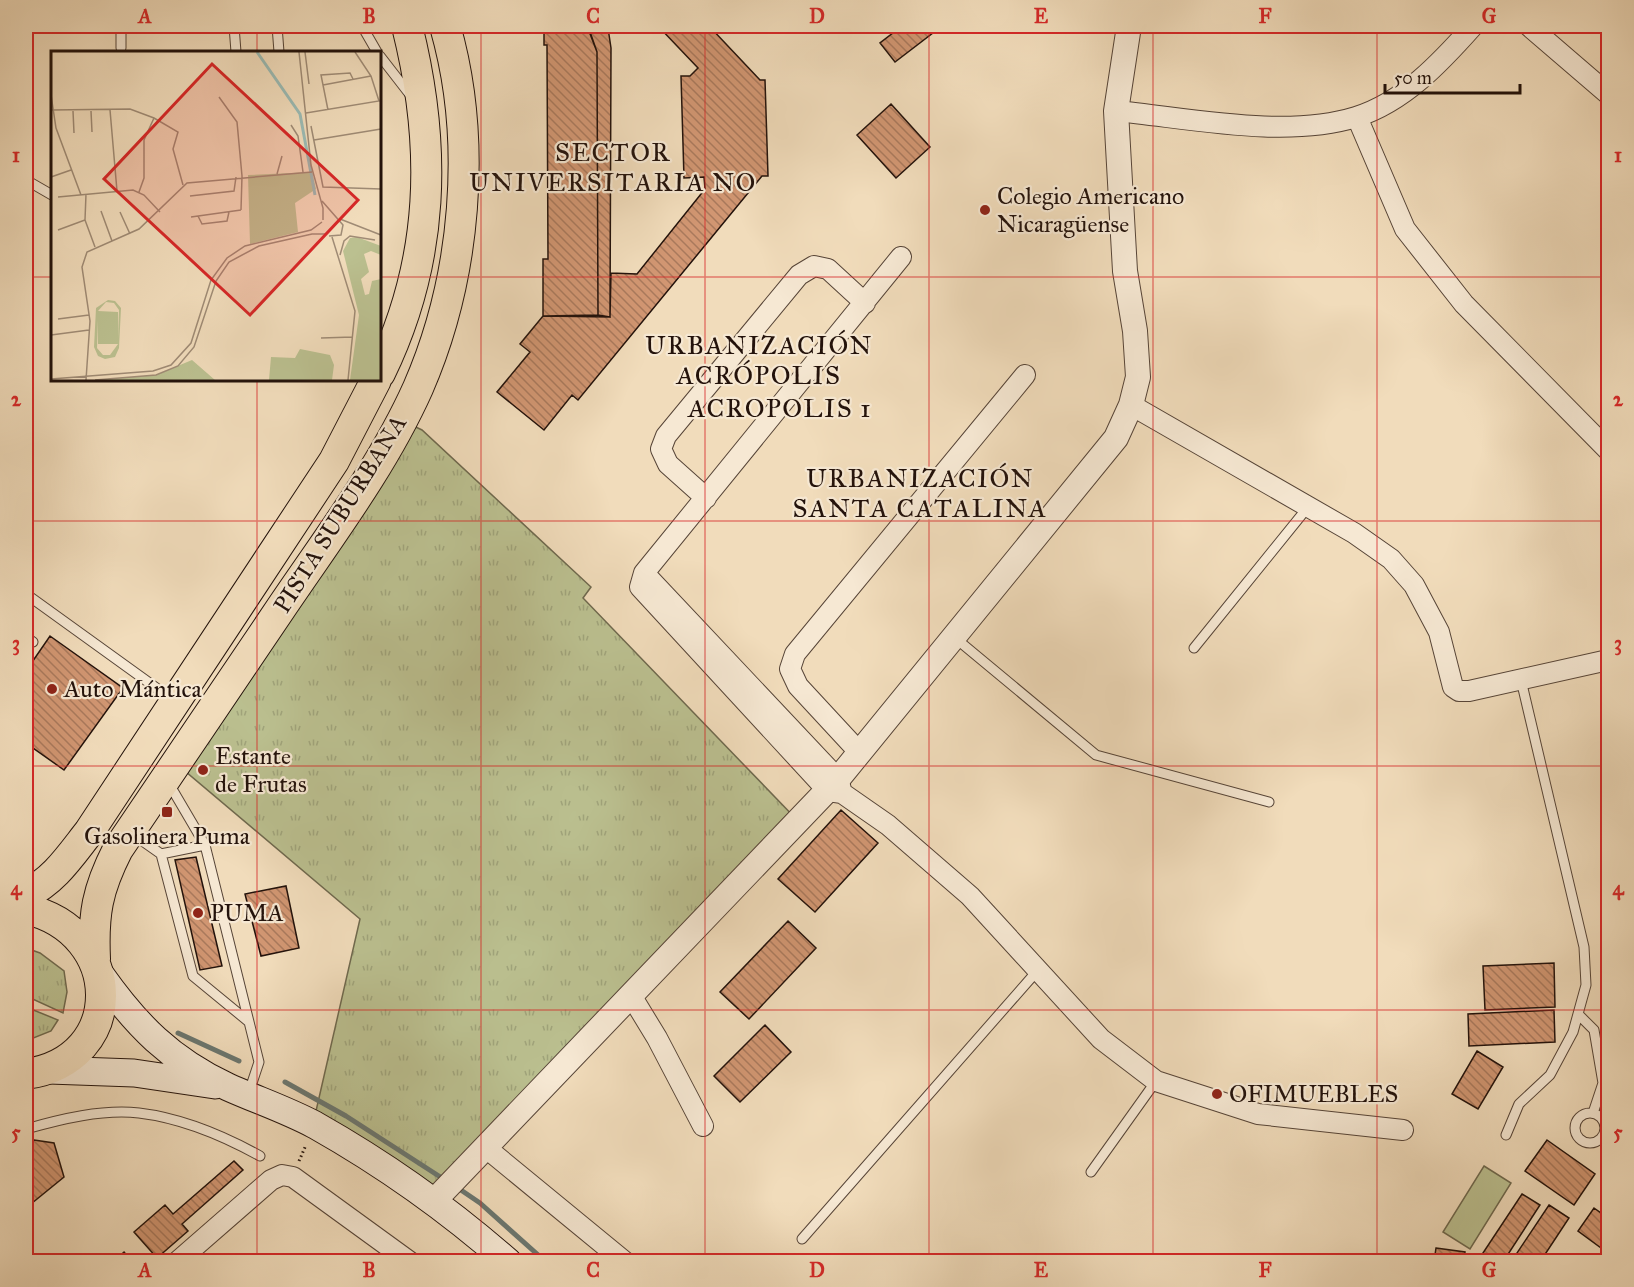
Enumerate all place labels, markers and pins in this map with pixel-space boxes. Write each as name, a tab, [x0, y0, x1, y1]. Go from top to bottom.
place label: Colegio Americano Nicaragüense	[997, 181, 1184, 239]
marker: Colegio Americano Nicaragüense	[978, 203, 992, 217]
place label: Auto Mántica	[63, 674, 203, 704]
marker: Auto Mántica	[45, 682, 59, 696]
place label: Estante de Frutas	[215, 741, 307, 799]
marker: Estante de Frutas	[196, 763, 210, 777]
marker: Gasolinera Puma	[160, 805, 174, 819]
place label: Gasolinera Puma	[84, 821, 251, 851]
place label: PUMA	[210, 898, 284, 928]
marker: PUMA	[191, 906, 205, 920]
place label: OFIMUEBLES	[1229, 1079, 1398, 1109]
marker: OFIMUEBLES	[1210, 1087, 1224, 1101]

